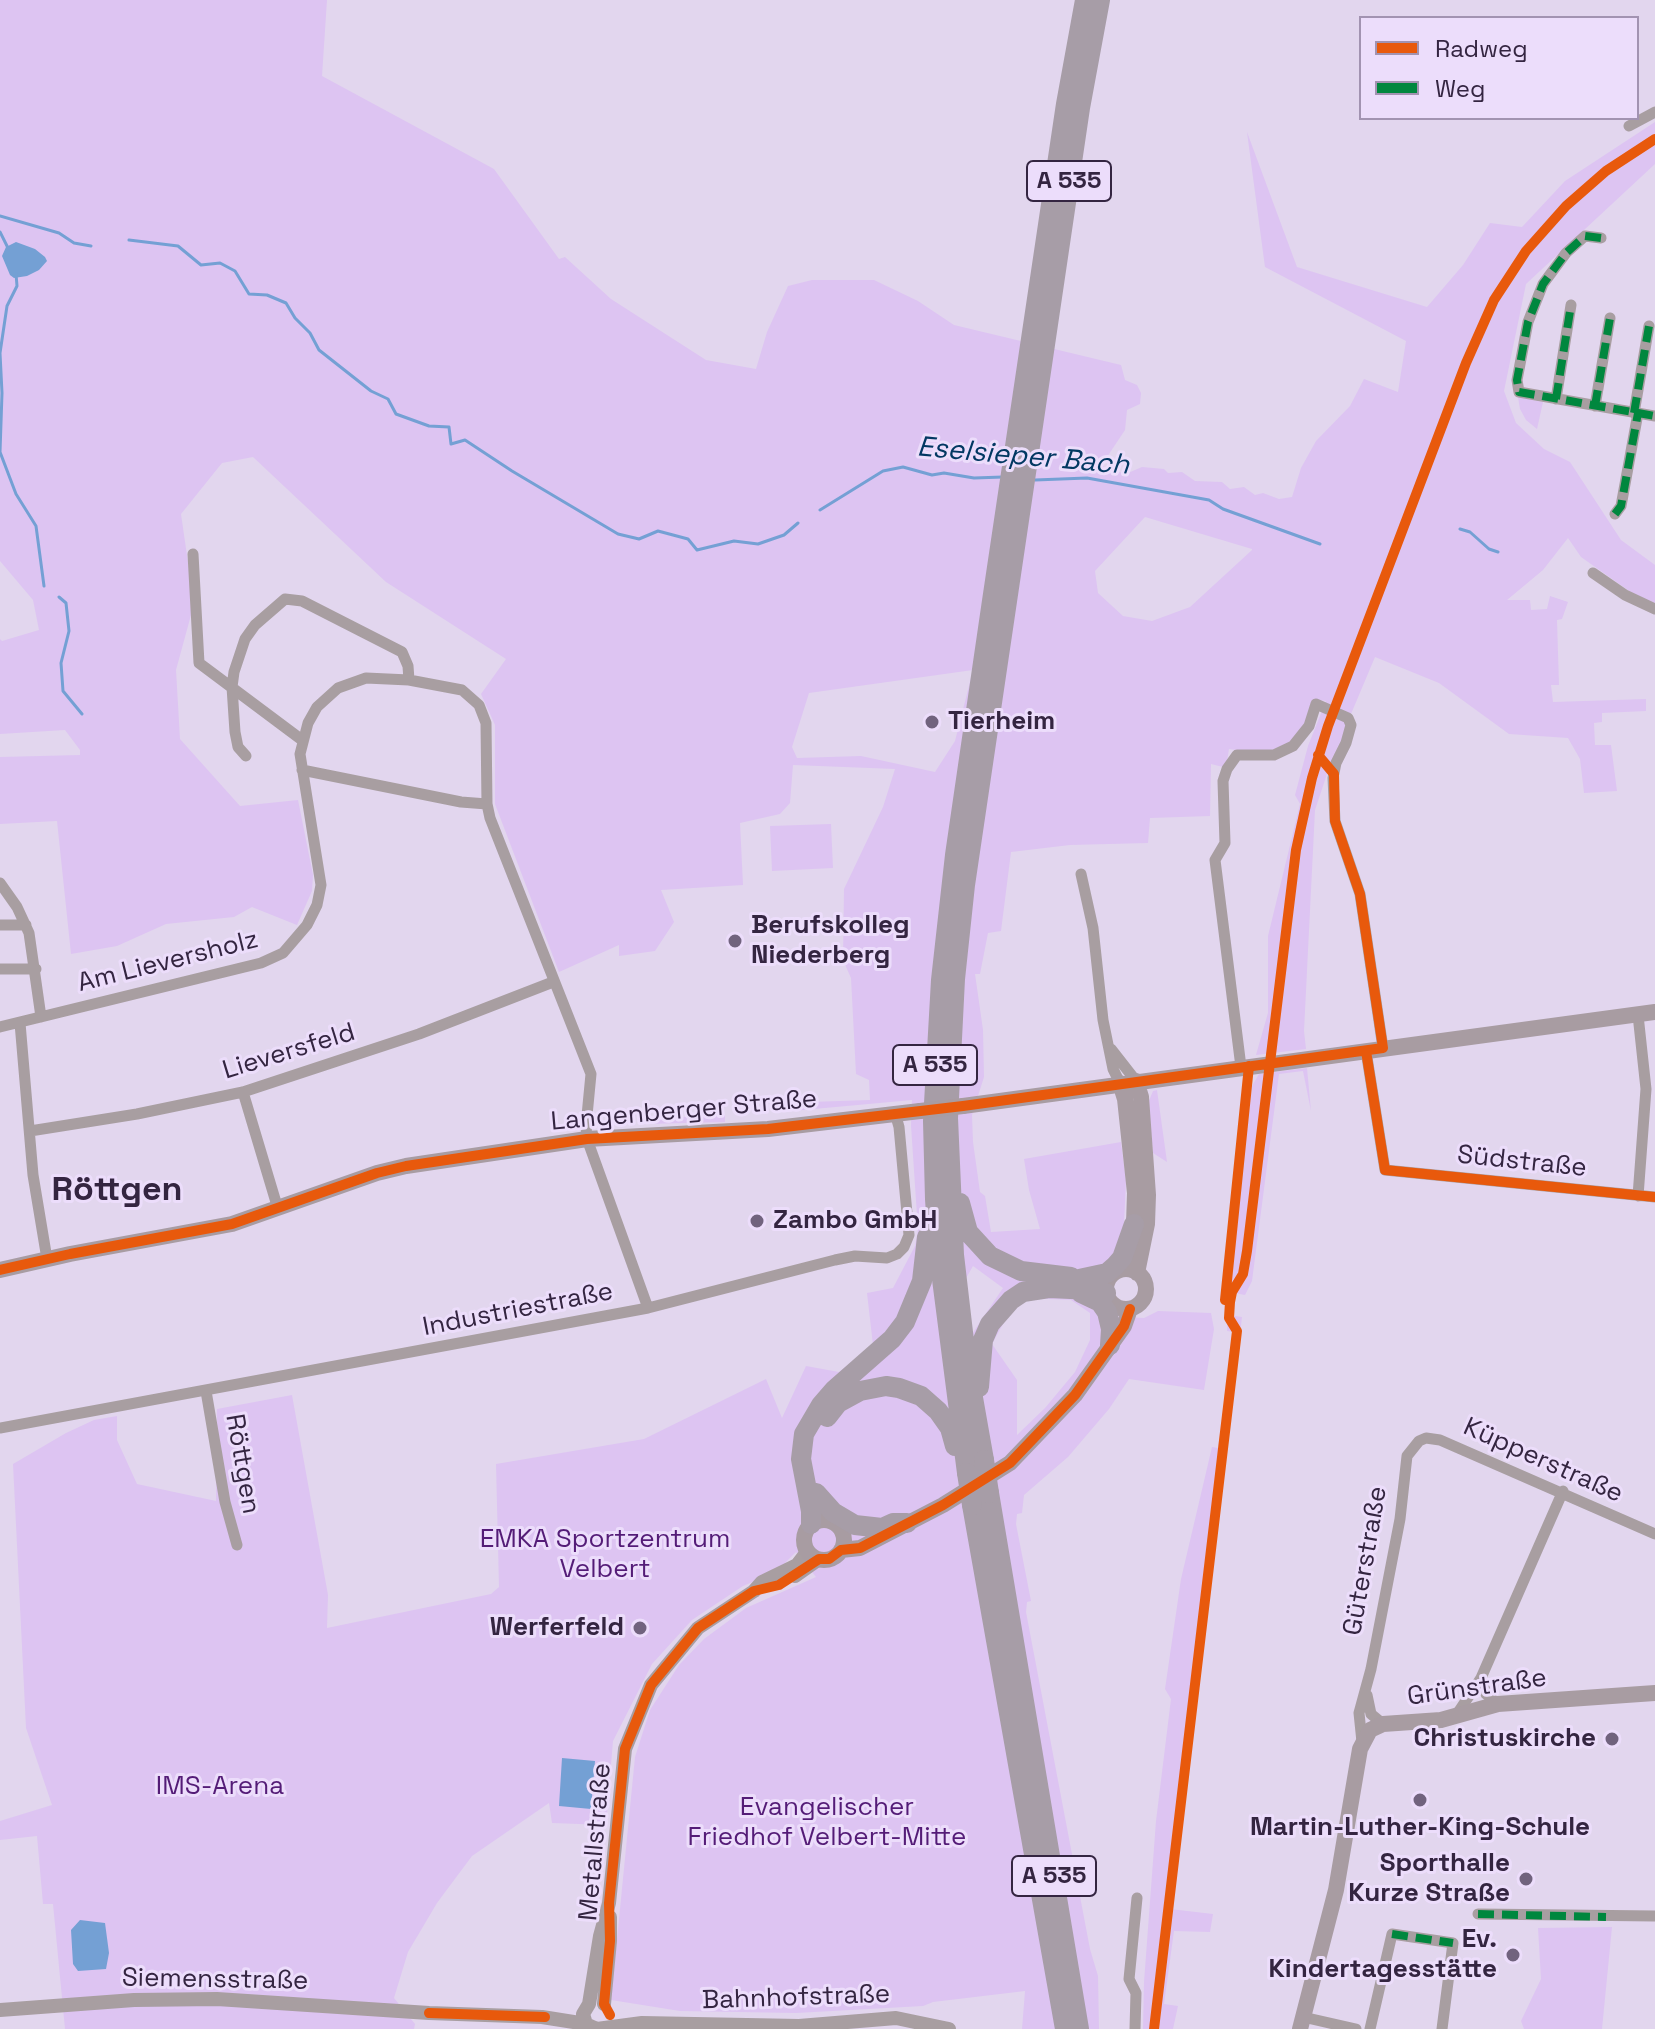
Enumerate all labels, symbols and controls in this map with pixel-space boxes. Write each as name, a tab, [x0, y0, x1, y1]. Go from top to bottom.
legend	[1359, 16, 1639, 120]
text: Radweg	[1435, 33, 1528, 64]
text: Weg	[1435, 73, 1485, 104]
road number: A 535	[1027, 161, 1111, 201]
water label: Eselsieper Bach	[916, 431, 1130, 483]
place label: Tierheim	[948, 706, 1055, 738]
marker: Tierheim	[923, 713, 941, 731]
place label: Berufskolleg Niederberg	[751, 910, 910, 972]
street label: Am Lieversholz	[75, 924, 261, 1000]
marker: Berufskolleg Niederberg	[726, 932, 744, 950]
street label: Lieversfeld	[219, 1017, 359, 1087]
road number: A 535	[893, 1045, 977, 1085]
street label: Langenberger Straße	[550, 1084, 818, 1138]
street label: Südstraße	[1456, 1140, 1588, 1184]
district label: Röttgen	[51, 1171, 183, 1211]
place label: Zambo GmbH	[773, 1205, 937, 1237]
marker: Zambo GmbH	[748, 1212, 766, 1230]
street label: Industriestraße	[420, 1276, 616, 1344]
street label: Röttgen	[218, 1412, 266, 1516]
street label: Küpperstraße	[1458, 1412, 1628, 1510]
street label: Güterstraße	[1338, 1484, 1394, 1638]
park label: EMKA Sportzentrum Velbert	[480, 1524, 730, 1586]
place label: Werferfeld	[490, 1612, 624, 1644]
marker: Werferfeld	[631, 1619, 649, 1637]
street label: Grünstraße	[1405, 1663, 1549, 1713]
place label: Christuskirche	[1414, 1723, 1596, 1755]
marker: Christuskirche	[1603, 1730, 1621, 1748]
street label: Metallstraße	[574, 1762, 618, 1922]
park label: IMS-Arena	[156, 1771, 284, 1803]
marker: Martin-Luther-King-Schule	[1411, 1791, 1429, 1809]
park label: Evangelischer Friedhof Velbert-Mitte	[688, 1792, 966, 1854]
place label: Martin-Luther-King-Schule	[1250, 1812, 1590, 1844]
place label: Sporthalle Kurze Straße	[1348, 1848, 1510, 1910]
road number: A 535	[1012, 1856, 1096, 1896]
marker: Sporthalle Kurze Straße	[1517, 1870, 1535, 1888]
place label: Ev. Kindertagesstätte	[1268, 1924, 1497, 1986]
marker: Ev. Kindertagesstätte	[1504, 1946, 1522, 1964]
street label: Siemensstraße	[121, 1963, 309, 1997]
street label: Bahnhofstraße	[701, 1979, 891, 2017]

